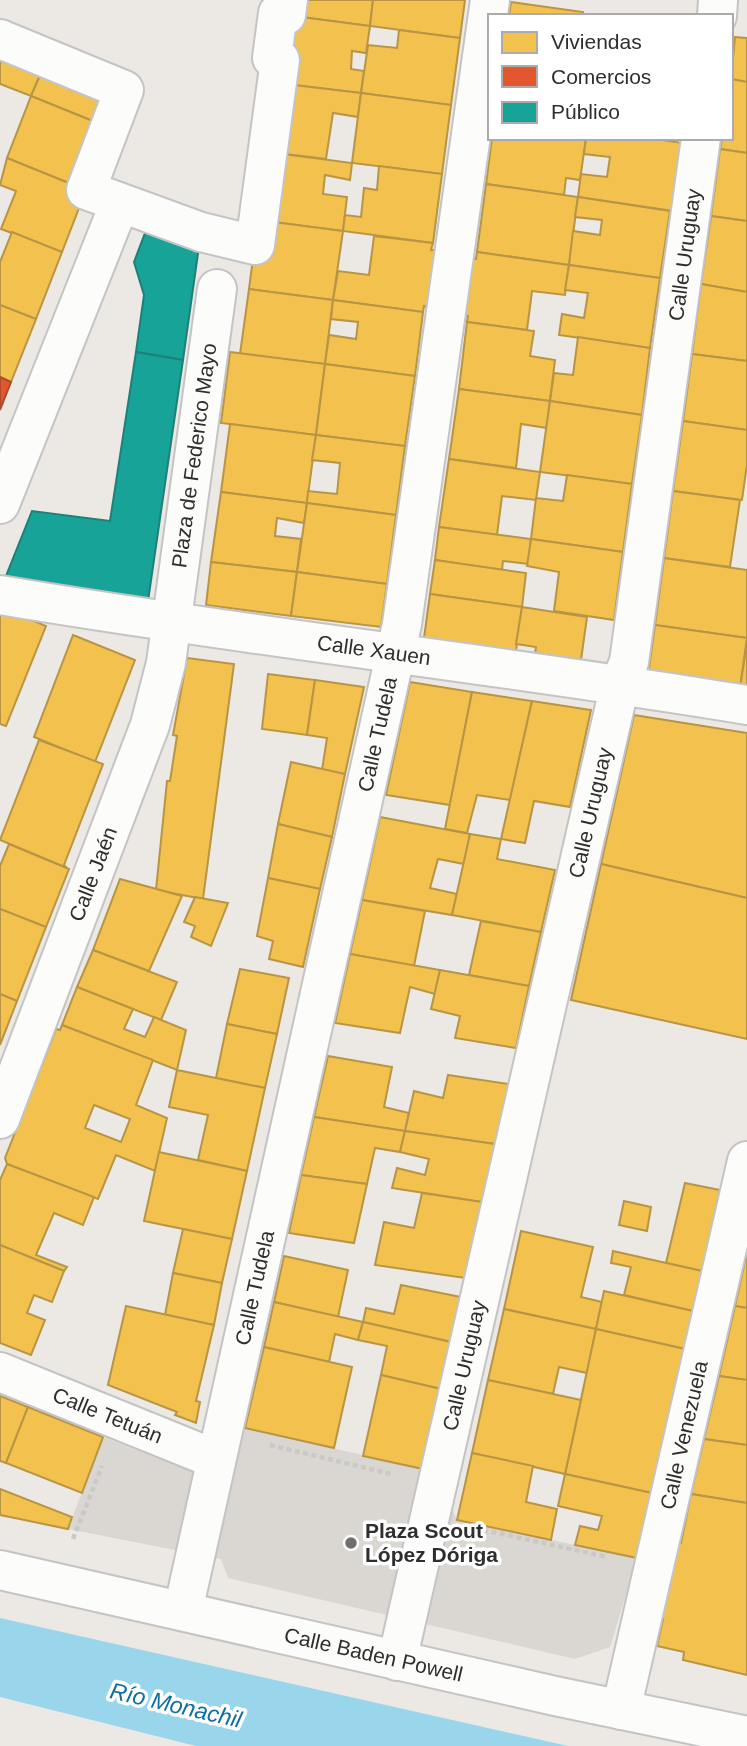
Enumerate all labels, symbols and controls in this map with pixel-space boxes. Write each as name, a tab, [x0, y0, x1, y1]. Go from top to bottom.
legend	[488, 14, 733, 140]
text: Viviendas	[551, 30, 642, 53]
text: Comercios	[551, 65, 651, 88]
text: Público	[551, 100, 620, 123]
street label: Calle Uruguay	[664, 187, 705, 322]
street label: Plaza de Federico Mayo	[167, 342, 220, 569]
street label: Calle Xauen	[316, 631, 432, 669]
street label: Calle Tudela	[353, 674, 401, 794]
street label: Calle Uruguay	[564, 745, 616, 880]
street label: Calle Jaén	[64, 823, 121, 924]
street label: Calle Tudela	[230, 1228, 278, 1347]
street label: Calle Uruguay	[438, 1298, 490, 1433]
street label: Calle Venezuela	[655, 1358, 712, 1512]
street label: Calle Tetuán	[49, 1383, 166, 1448]
place label: Plaza Scout López Dóriga	[365, 1519, 498, 1566]
marker: Plaza Scout López Dóriga	[343, 1535, 359, 1551]
street label: Calle Baden Powell	[282, 1623, 465, 1686]
water label: Río Monachil	[108, 1677, 245, 1733]

